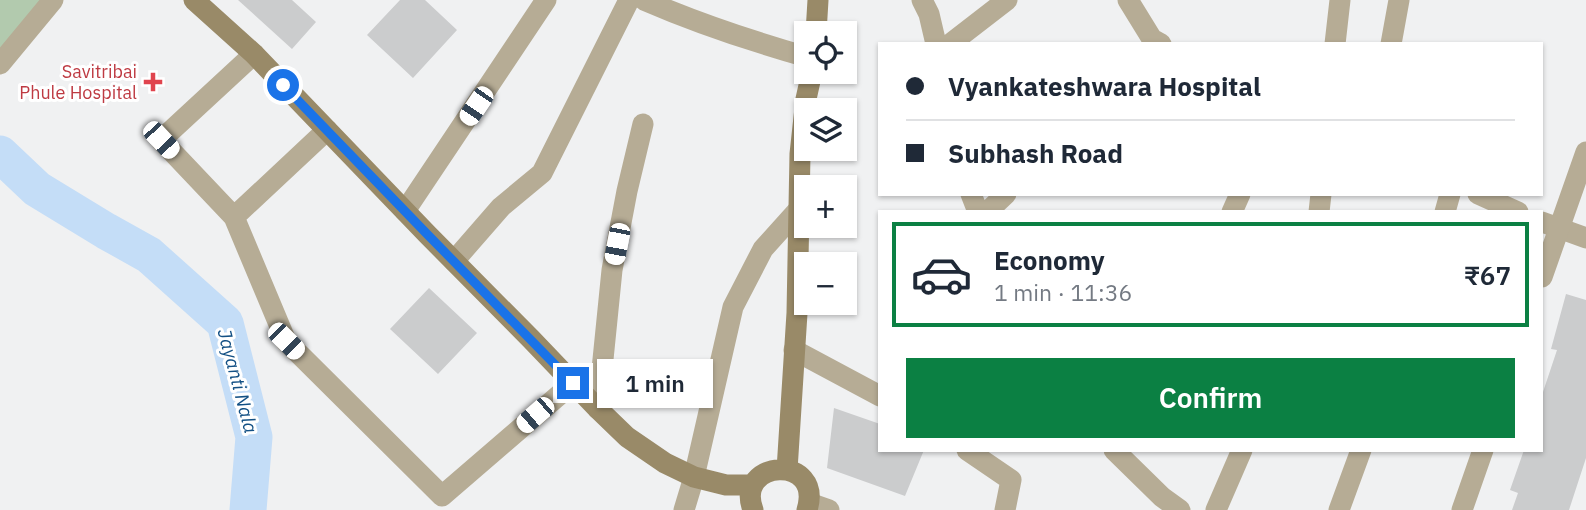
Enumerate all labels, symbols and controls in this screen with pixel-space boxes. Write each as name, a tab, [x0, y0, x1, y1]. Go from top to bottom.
map controls	[794, 21, 857, 315]
button: locate	[794, 21, 857, 84]
place label: Savitribai Phule Hospital	[19, 60, 137, 104]
route start	[267, 69, 299, 101]
text: Vyankateshwara Hospital	[948, 69, 1261, 103]
marker: Savitribai Phule Hospital	[143, 72, 163, 92]
car	[456, 83, 497, 129]
button: layers	[794, 98, 857, 161]
car	[139, 117, 184, 163]
text: Subhash Road	[948, 136, 1123, 170]
button: +	[794, 175, 857, 238]
car	[603, 221, 632, 267]
icon: car	[910, 243, 973, 306]
text: Economy	[994, 243, 1105, 277]
button: −	[794, 252, 857, 315]
text: ₹67	[1464, 258, 1511, 292]
text: 1 min · 11:36	[994, 277, 1132, 307]
car	[264, 319, 309, 363]
water label: Jayanti Nala	[213, 326, 263, 436]
callout: 1 min	[598, 358, 713, 408]
button: Confirm	[906, 358, 1515, 438]
route end	[557, 367, 589, 399]
text: 1 min	[625, 368, 685, 398]
car	[513, 393, 558, 437]

